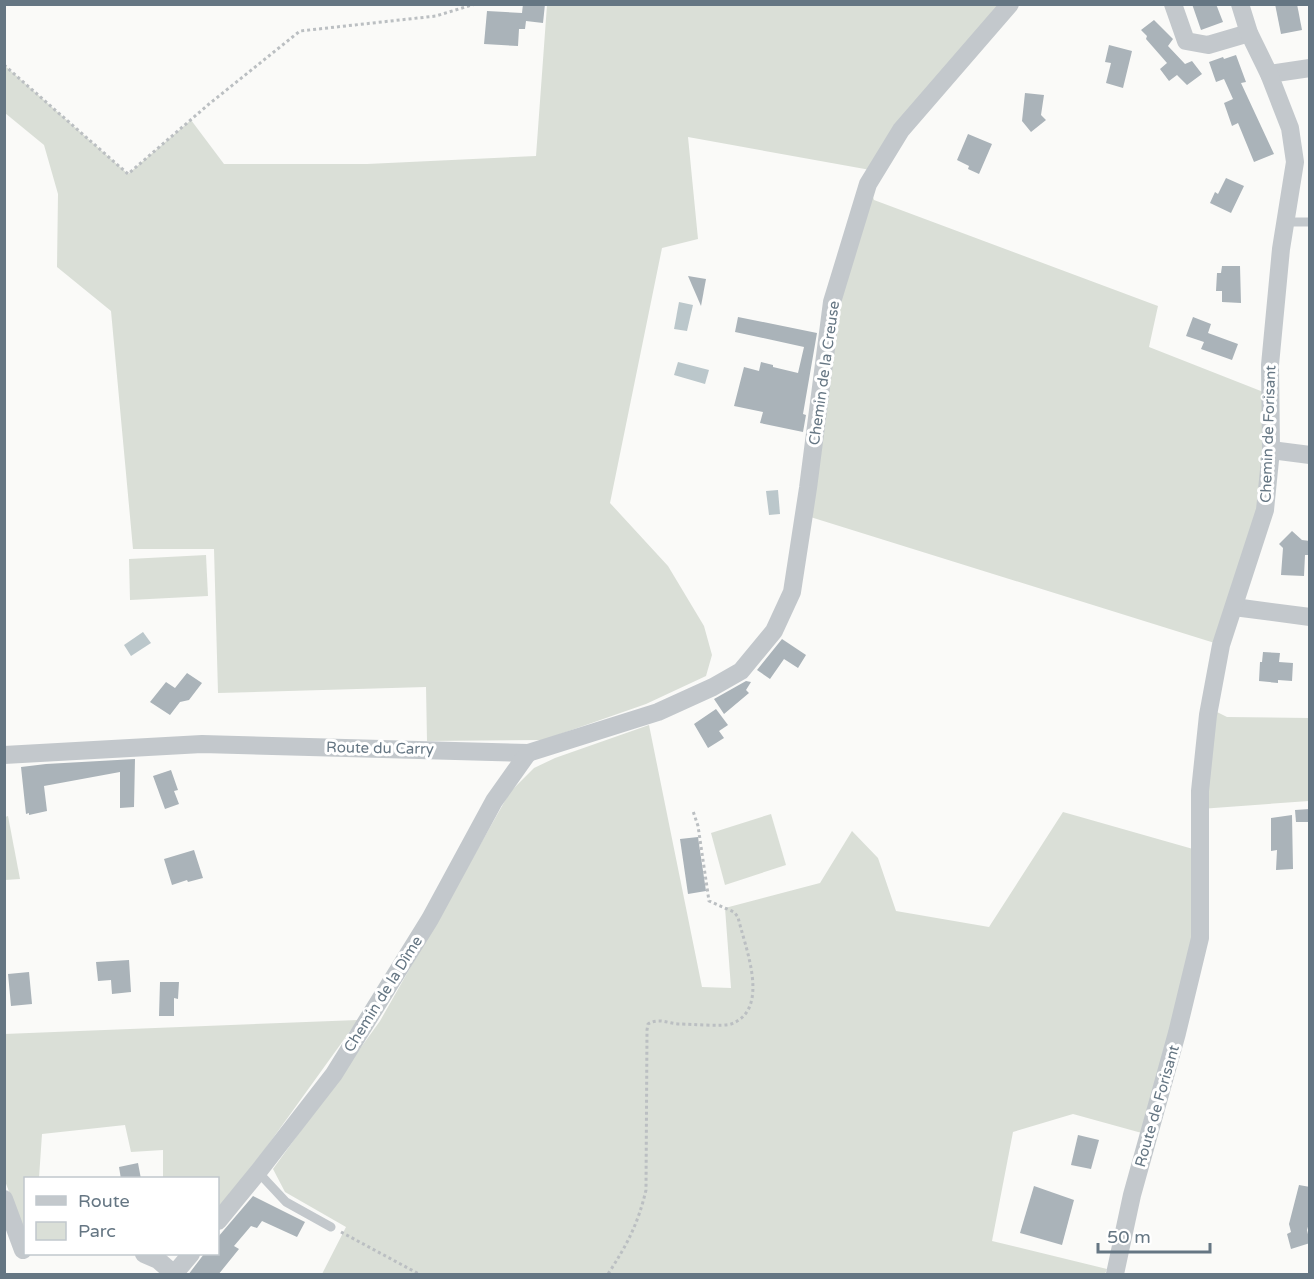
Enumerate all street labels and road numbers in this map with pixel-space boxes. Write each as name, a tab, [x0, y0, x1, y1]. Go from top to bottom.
street label: Chemin de la Creuse	[805, 300, 843, 446]
street label: Chemin de Forisant	[1257, 365, 1279, 503]
street label: Route du Carry	[326, 738, 434, 758]
street label: Chemin de la Dîme	[340, 933, 426, 1055]
street label: Route de Forisant	[1131, 1043, 1183, 1169]

